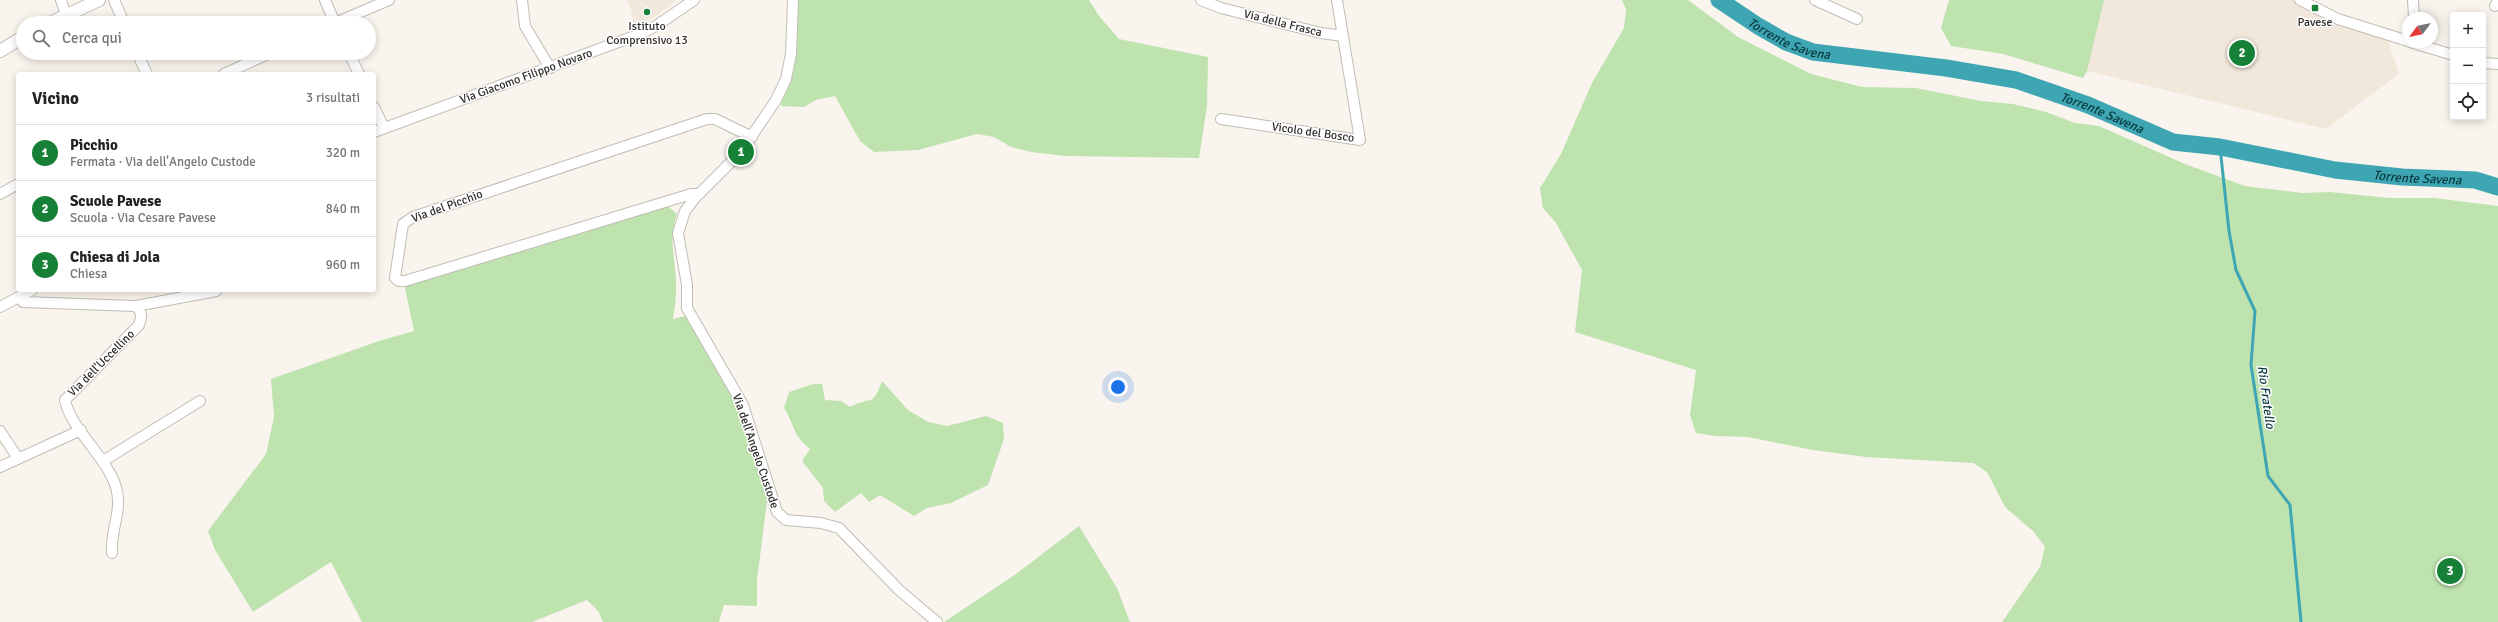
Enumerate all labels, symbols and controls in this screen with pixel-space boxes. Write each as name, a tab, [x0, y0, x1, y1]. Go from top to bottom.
marker: Pavese	[2310, 3, 2320, 13]
street label: Via della Frasca	[1242, 6, 1324, 40]
marker: Istituto Comprensivo 13	[642, 7, 652, 17]
north arrow	[2402, 12, 2438, 48]
map controls	[2450, 12, 2486, 120]
button: +	[2450, 12, 2486, 48]
water label: Torrente Savena	[1745, 15, 1831, 63]
place label: Pavese	[2297, 15, 2333, 30]
search box	[16, 16, 376, 60]
place label: Istituto Comprensivo 13	[606, 19, 688, 48]
icon: search	[30, 27, 52, 49]
text: Cerca qui	[62, 29, 122, 47]
pin: 2	[2229, 38, 2255, 68]
street label: Via Giacomo Filippo Novaro	[458, 45, 595, 107]
button: −	[2450, 48, 2486, 84]
button: locate	[2450, 84, 2486, 120]
text: Vicino	[32, 88, 79, 109]
water label: Torrente Savena	[2058, 89, 2146, 137]
text: 3 risultati	[306, 90, 360, 106]
street label: Vicolo del Bosco	[1271, 119, 1355, 146]
text: Picchio	[70, 136, 118, 154]
pin: 1	[728, 137, 754, 167]
text: 1	[41, 145, 49, 161]
text: 320 m	[326, 145, 360, 161]
text: Fermata · Via dell'Angelo Custode	[70, 154, 256, 170]
water label: Torrente Savena	[2372, 167, 2462, 188]
street label: Via del Picchio	[409, 187, 485, 226]
text: Scuole Pavese	[70, 192, 161, 210]
text: 2	[41, 201, 49, 217]
text: 840 m	[326, 201, 360, 217]
text: Scuola · Via Cesare Pavese	[70, 210, 216, 226]
text: Chiesa di Jola	[70, 248, 160, 266]
text: 3	[41, 257, 49, 273]
text: 960 m	[326, 257, 360, 273]
text: Chiesa	[70, 266, 107, 282]
street label: Via dell'Uccellino	[65, 327, 138, 400]
water label: Rio Fratello	[2254, 365, 2279, 431]
your location	[1108, 377, 1128, 397]
street label: Via dell'Angelo Custode	[729, 392, 782, 511]
pin: 3	[2437, 556, 2463, 586]

